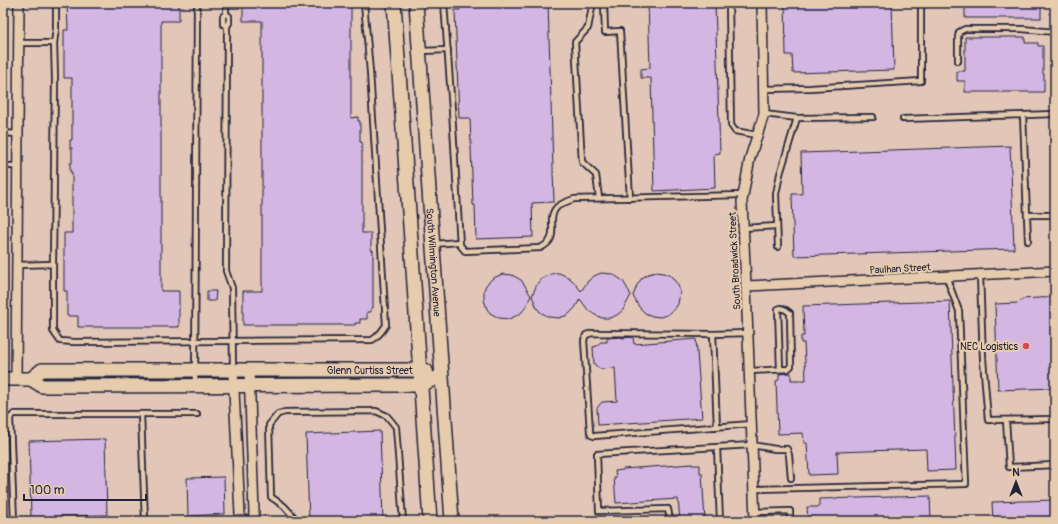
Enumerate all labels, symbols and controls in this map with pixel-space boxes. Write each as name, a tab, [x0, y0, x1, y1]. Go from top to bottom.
street label: South Wilmington Avenue	[423, 208, 443, 317]
street label: South Broadwick Street	[726, 211, 744, 310]
street label: Paulhan Street	[869, 261, 932, 277]
place label: NEC Logistics	[960, 341, 1019, 353]
marker: NEC Logistics	[1021, 341, 1031, 351]
street label: Glenn Curtiss Street	[327, 365, 414, 377]
north arrow	[996, 462, 1036, 502]
text: N	[1012, 466, 1020, 479]
scale bar	[24, 476, 146, 502]
text: 100 m	[30, 483, 65, 498]

